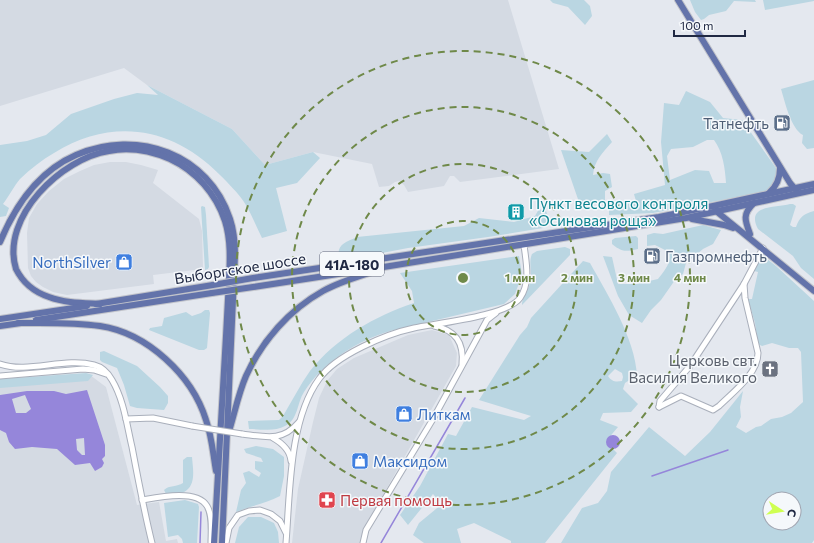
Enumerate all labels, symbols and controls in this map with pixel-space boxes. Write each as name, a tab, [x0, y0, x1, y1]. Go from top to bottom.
scale bar	[674, 12, 745, 38]
text: 100 m	[680, 18, 714, 32]
fuel station icon: Татнефть	[772, 113, 792, 133]
place label: Татнефть	[703, 114, 769, 132]
place label: Пункт весового контроля «Осиновая роща»	[529, 194, 708, 229]
building icon: Пункт весового контроля «Осиновая роща»	[506, 202, 526, 222]
fuel station icon: Газпромнефть	[642, 246, 662, 266]
place label: Газпромнефть	[665, 247, 767, 265]
street label: Выборгское шоссе	[173, 249, 307, 287]
shop icon: NorthSilver	[114, 252, 134, 272]
road number: 41А-180	[320, 252, 384, 276]
place label: NorthSilver	[32, 253, 111, 271]
text: 1 мин	[505, 270, 535, 284]
text: 2 мин	[561, 270, 593, 284]
text: 3 мин	[618, 270, 650, 284]
text: 4 мин	[674, 270, 706, 284]
centre of rings	[456, 271, 470, 285]
place label: Церковь свт. Василия Великого	[629, 351, 757, 386]
church icon: Церковь свт. Василия Великого	[760, 359, 780, 379]
shop icon: Литкам	[394, 404, 414, 424]
place label: Литкам	[417, 405, 470, 423]
shop icon: Максидом	[350, 451, 370, 471]
place label: Максидом	[373, 452, 447, 470]
pharmacy icon: Первая помощь	[317, 490, 337, 510]
place label: Первая помощь	[340, 491, 452, 509]
north arrow	[762, 491, 802, 531]
text: С	[785, 508, 799, 519]

